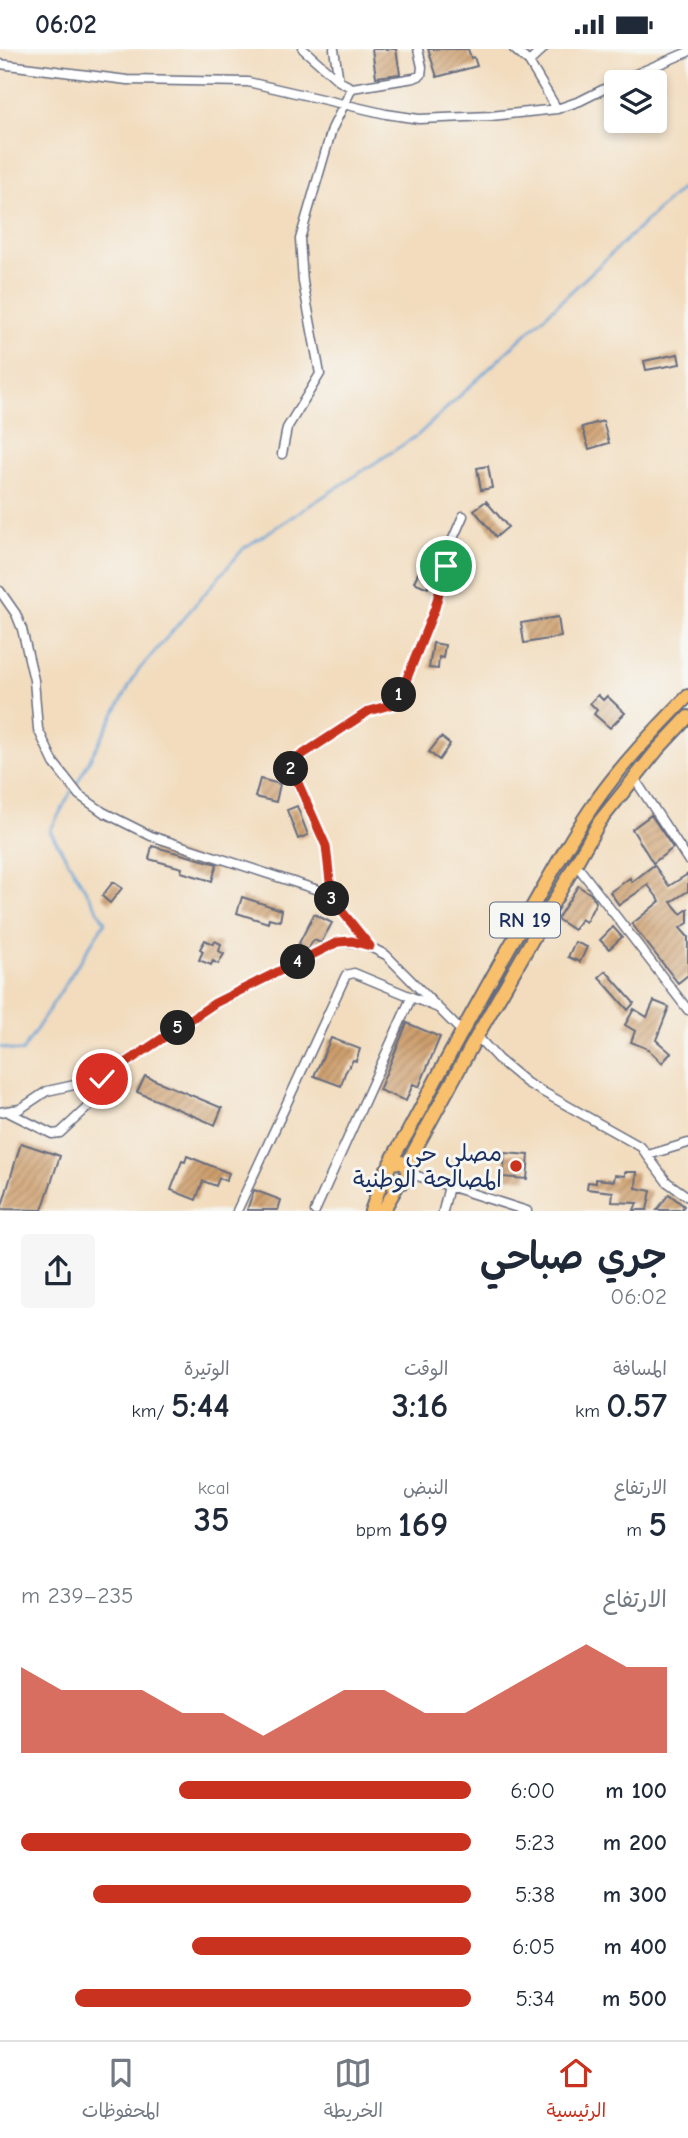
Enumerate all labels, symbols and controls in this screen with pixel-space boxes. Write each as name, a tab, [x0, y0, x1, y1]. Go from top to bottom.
text: 06:02	[35, 10, 97, 40]
map controls	[604, 70, 667, 133]
button: layers	[604, 70, 667, 133]
pin	[416, 536, 476, 596]
icon: arrive	[427, 547, 465, 585]
pin: 1	[382, 677, 416, 713]
text: 1	[395, 683, 402, 705]
pin: 2	[274, 751, 308, 787]
text: 2	[286, 757, 295, 779]
pin: 3	[314, 881, 350, 917]
text: 3	[327, 887, 336, 909]
road number: RN 19	[490, 903, 560, 937]
pin: 4	[280, 944, 316, 979]
text: 4	[293, 950, 302, 972]
pin: 5	[160, 1011, 196, 1045]
text: 5	[172, 1016, 183, 1038]
pin	[72, 1049, 132, 1109]
icon: check	[83, 1060, 121, 1098]
place label: مصلى حي المصالحة الوطنية	[353, 1140, 502, 1193]
marker: مصلى حي المصالحة الوطنية	[508, 1158, 524, 1174]
button: share	[21, 1234, 95, 1308]
text: جري صباحي	[480, 1235, 667, 1279]
text: 06:02	[610, 1283, 667, 1310]
text: الوتيرة	[184, 1358, 230, 1380]
text: الوقت	[404, 1358, 448, 1380]
text: المسافة	[613, 1358, 667, 1380]
text: 5:44	[171, 1385, 230, 1426]
text: 3:16	[392, 1385, 448, 1426]
text: 0.57	[606, 1385, 667, 1426]
text: /km	[131, 1400, 171, 1422]
text: km	[575, 1400, 606, 1422]
text: kcal	[198, 1477, 230, 1499]
text: النبض	[403, 1477, 448, 1499]
text: الارتفاع	[614, 1477, 667, 1499]
text: 35	[194, 1499, 230, 1540]
text: 169	[398, 1504, 448, 1545]
text: 5	[648, 1504, 667, 1545]
text: bpm	[356, 1519, 398, 1541]
text: m	[626, 1519, 648, 1541]
text: 235–239 m	[21, 1582, 134, 1609]
text: الارتفاع	[603, 1586, 667, 1613]
text: 6:00	[510, 1777, 555, 1804]
text: 100 m	[605, 1777, 667, 1804]
text: 5:23	[515, 1829, 555, 1856]
text: 200 m	[603, 1829, 667, 1856]
text: 5:38	[515, 1881, 555, 1908]
text: 300 m	[603, 1881, 667, 1908]
text: 6:05	[512, 1933, 555, 1960]
text: 400 m	[603, 1933, 667, 1960]
text: 5:34	[516, 1985, 555, 2012]
text: 500 m	[602, 1985, 667, 2012]
tab: المحفوظات	[82, 2054, 160, 2127]
tab: الخريطة	[324, 2054, 383, 2127]
tab: الرئيسية	[547, 2054, 606, 2127]

